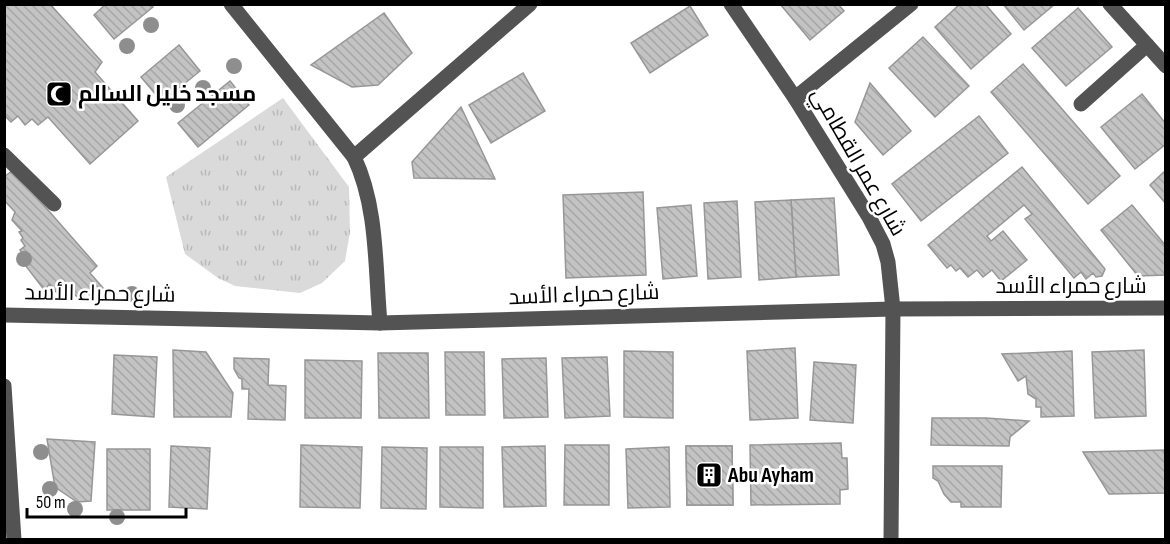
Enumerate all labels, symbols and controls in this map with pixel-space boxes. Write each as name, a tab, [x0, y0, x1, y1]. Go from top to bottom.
mosque icon: مسجد خليل السالم	[44, 79, 74, 109]
place label: مسجد خليل السالم	[78, 81, 256, 109]
street label: شارع عمر القطامي	[803, 83, 911, 242]
street label: شارع حمراء الأسد	[995, 273, 1147, 300]
street label: شارع حمراء الأسد	[24, 279, 176, 309]
street label: شارع حمراء الأسد	[508, 279, 660, 311]
building icon: Abu Ayham	[694, 460, 724, 490]
place label: Abu Ayham	[727, 462, 814, 489]
scale bar	[27, 481, 186, 519]
text: 50 m	[36, 492, 66, 513]

